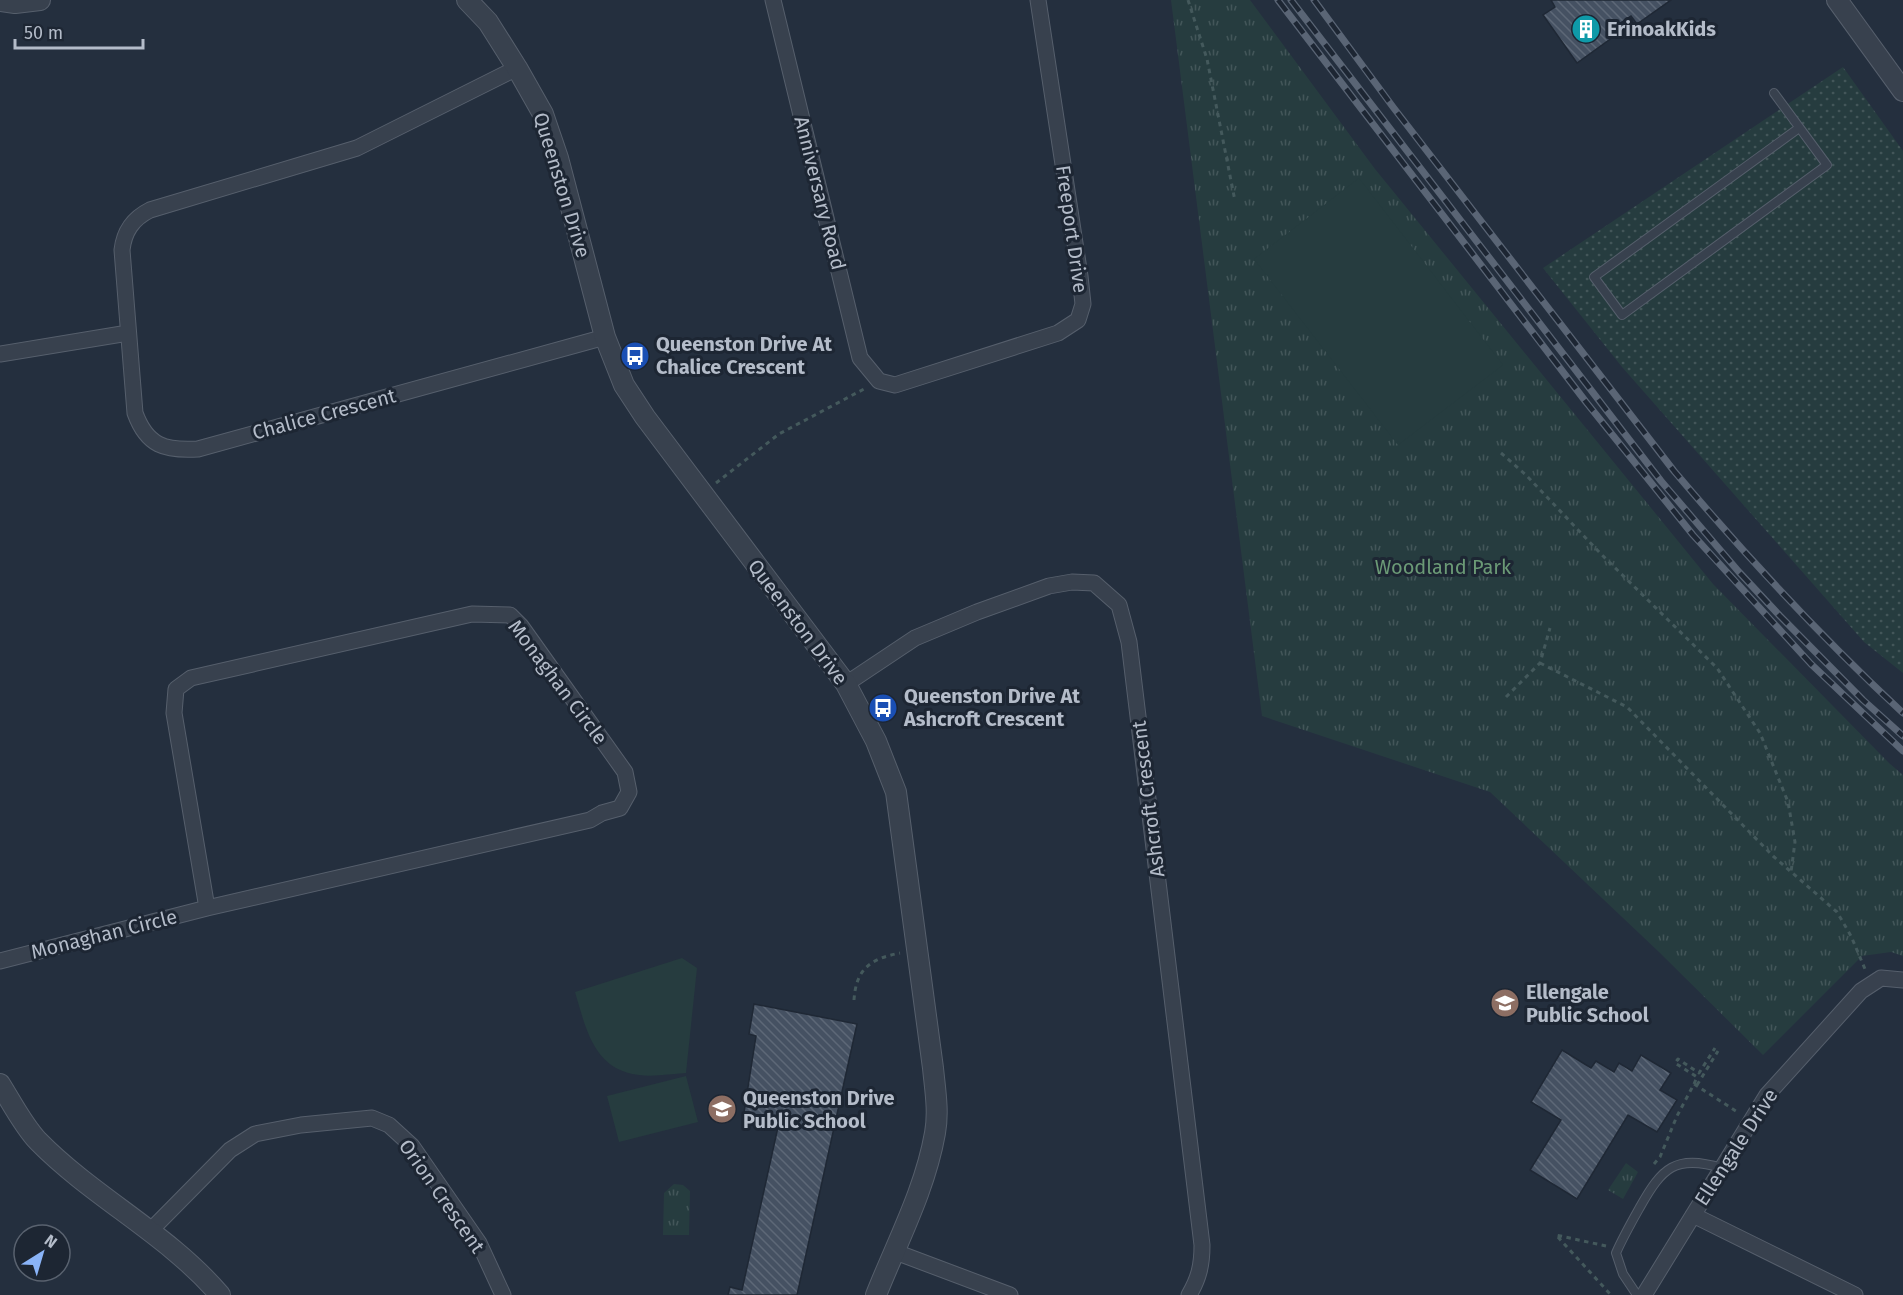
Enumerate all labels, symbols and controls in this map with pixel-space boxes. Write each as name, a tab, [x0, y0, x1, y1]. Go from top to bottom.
scale bar	[15, 12, 142, 50]
building icon: ErinoakKids	[1570, 13, 1602, 45]
place label: ErinoakKids	[1607, 17, 1716, 41]
text: 50 m	[24, 22, 63, 44]
street label: Queenston Drive	[528, 109, 596, 261]
street label: Anniversary Road	[789, 114, 851, 272]
street label: Freeport Drive	[1051, 164, 1093, 294]
place label: Queenston Drive At Chalice Crescent	[656, 332, 832, 379]
bus stop icon: Queenston Drive At Chalice Crescent	[619, 340, 651, 372]
street label: Chalice Crescent	[250, 383, 399, 445]
street label: Queenston Drive	[743, 555, 853, 689]
park label: Woodland Park	[1375, 555, 1512, 579]
street label: Monaghan Circle	[503, 615, 613, 749]
place label: Queenston Drive At Ashcroft Crescent	[903, 684, 1080, 731]
bus stop icon: Queenston Drive At Ashcroft Crescent	[867, 692, 899, 724]
street label: Ashcroft Crescent	[1126, 719, 1170, 879]
street label: Monaghan Circle	[28, 904, 180, 964]
place label: Ellengale Public School	[1526, 980, 1649, 1027]
school or university icon: Ellengale Public School	[1489, 987, 1521, 1019]
street label: Ellengale Drive	[1689, 1084, 1783, 1210]
place label: Queenston Drive Public School	[743, 1086, 895, 1133]
school or university icon: Queenston Drive Public School	[706, 1093, 738, 1125]
street label: Orion Crescent	[394, 1135, 490, 1258]
north arrow	[12, 1223, 72, 1283]
text: N	[41, 1231, 61, 1252]

